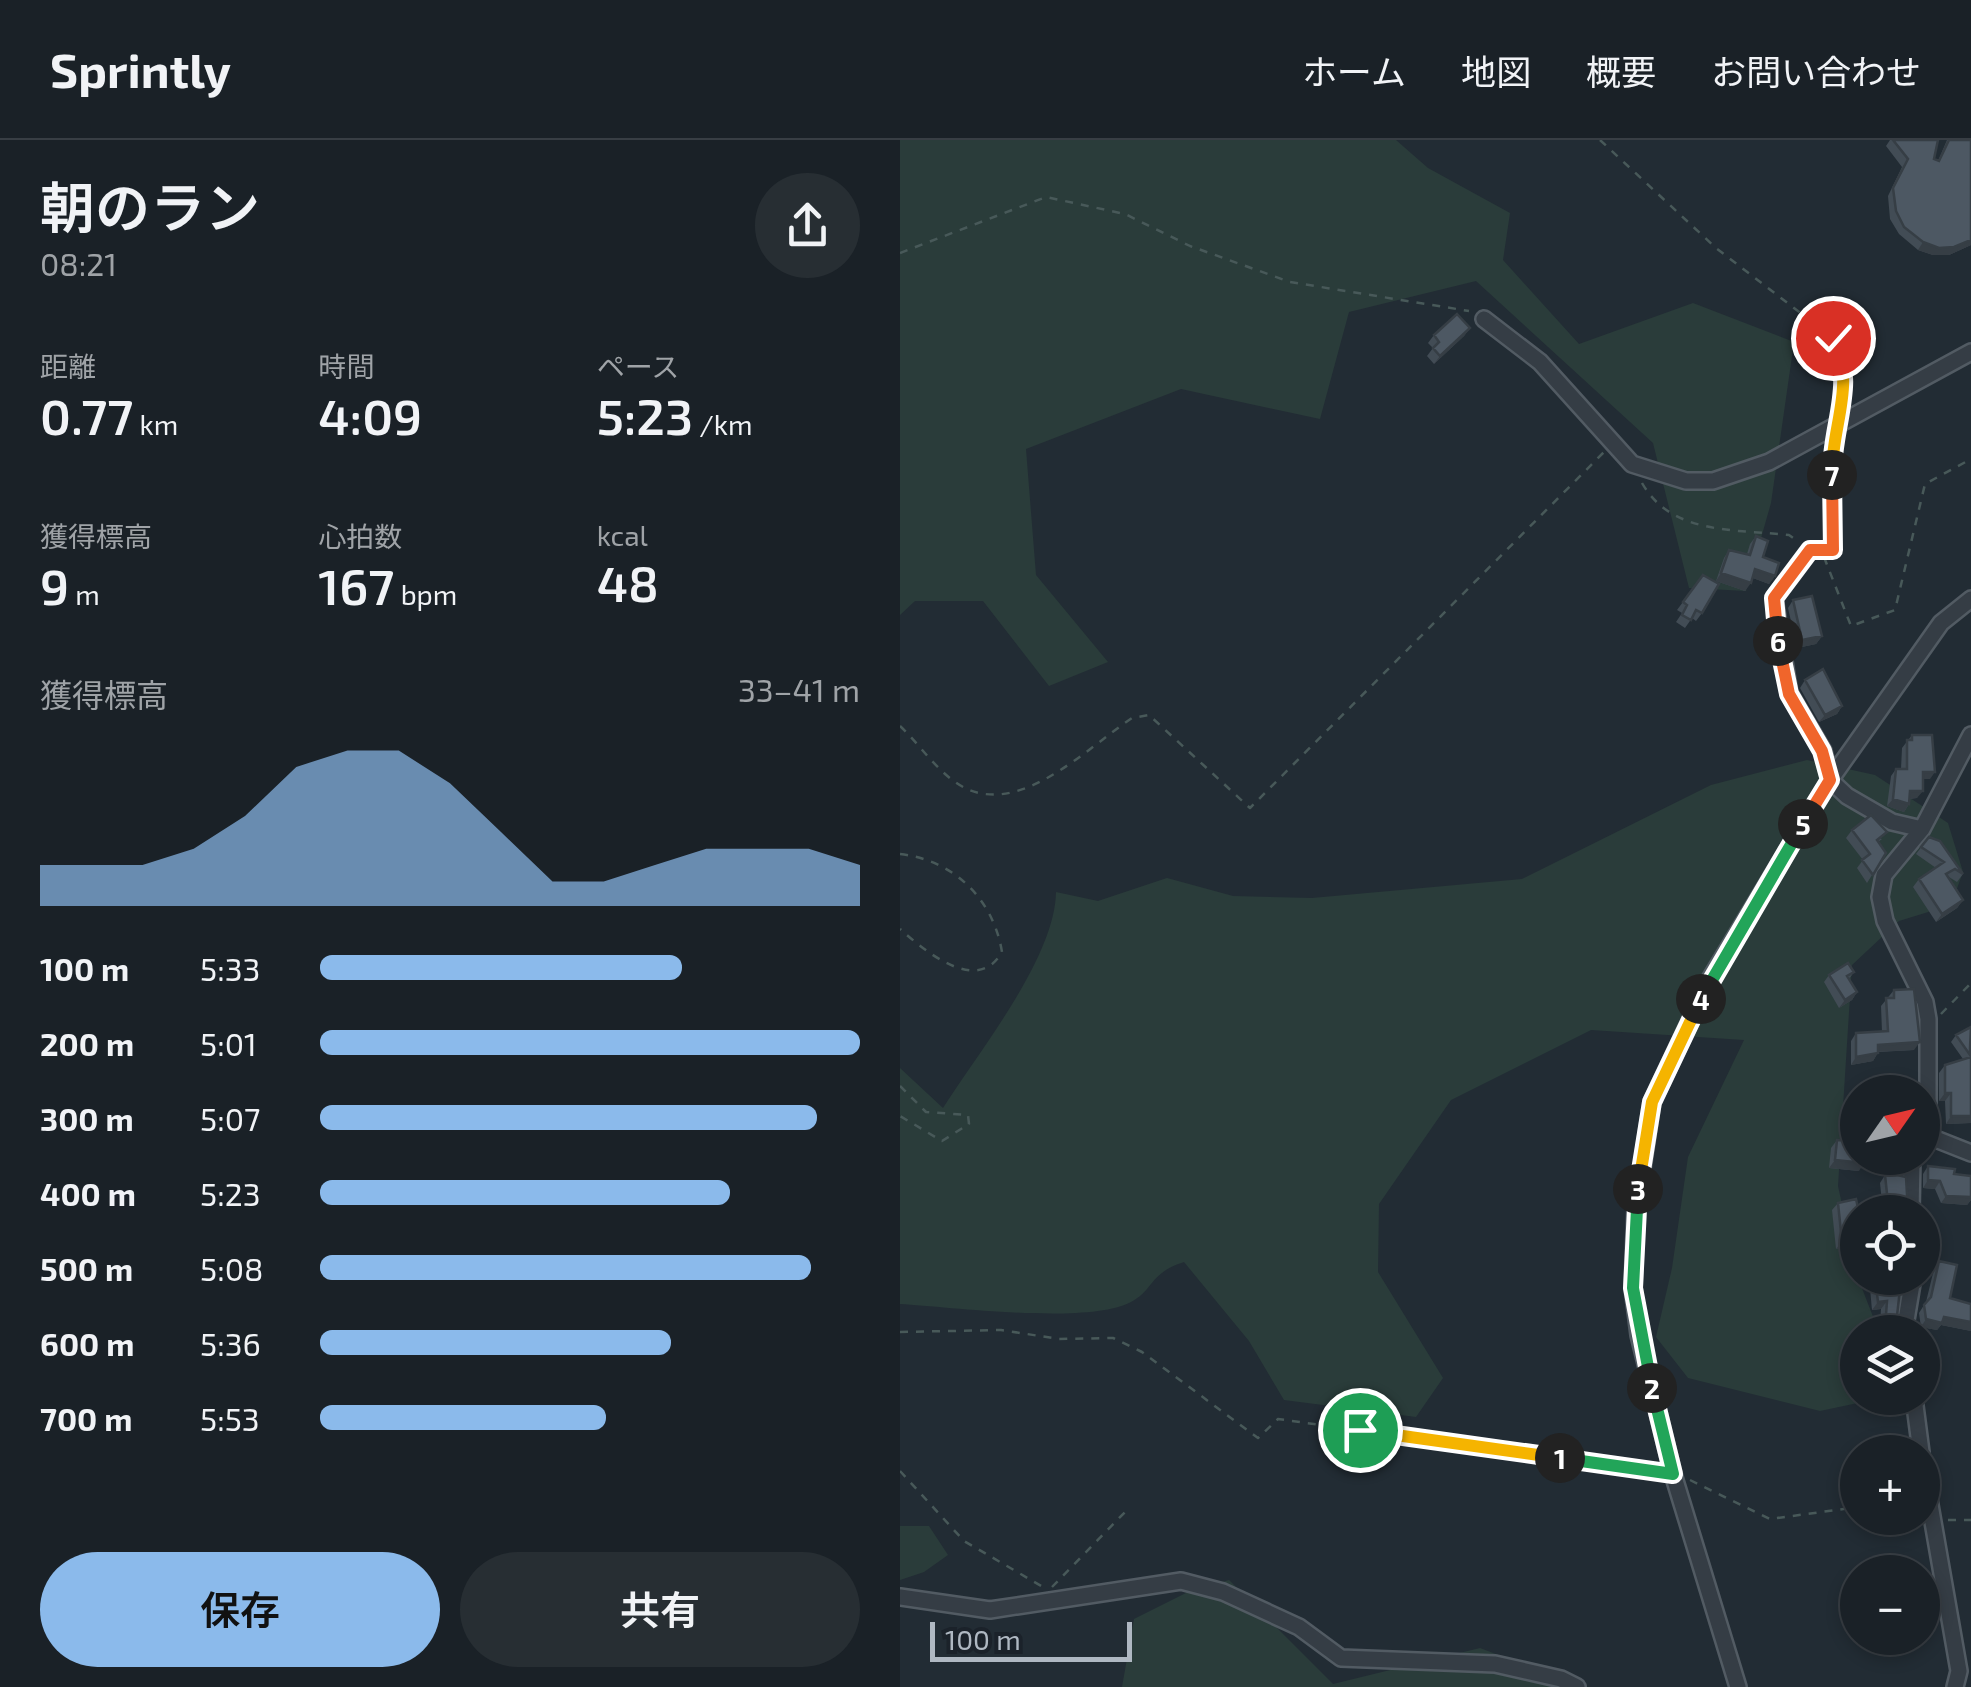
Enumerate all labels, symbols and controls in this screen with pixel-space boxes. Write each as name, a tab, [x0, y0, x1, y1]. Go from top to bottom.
text: Sprintly	[50, 40, 231, 98]
text: ホーム	[1302, 50, 1406, 92]
text: 地図	[1461, 50, 1531, 92]
text: 概要	[1586, 50, 1656, 92]
text: お問い合わせ	[1711, 50, 1921, 92]
text: 朝のラン	[40, 173, 260, 239]
button: share	[755, 173, 860, 278]
text: 08:21	[40, 244, 117, 282]
pin	[1791, 296, 1876, 381]
icon: check	[1806, 311, 1861, 366]
text: 距離	[40, 349, 96, 383]
text: 時間	[318, 349, 374, 383]
text: ペース	[597, 349, 679, 383]
text: 0.77	[40, 385, 133, 445]
text: 4:09	[318, 385, 422, 445]
text: 5:23	[597, 385, 693, 445]
text: km	[133, 407, 178, 441]
text: /km	[693, 407, 753, 441]
pin: 7	[1807, 450, 1857, 500]
text: 7	[1825, 458, 1839, 492]
text: kcal	[597, 518, 648, 552]
text: 獲得標高	[40, 519, 152, 553]
text: 心拍数	[318, 519, 402, 553]
text: 48	[597, 552, 659, 612]
text: 9	[40, 555, 69, 615]
text: 167	[318, 555, 394, 615]
text: m	[69, 577, 100, 611]
text: bpm	[394, 577, 457, 611]
pin: 6	[1753, 616, 1803, 666]
text: 6	[1770, 624, 1786, 658]
text: 33–41 m	[738, 670, 860, 708]
text: 獲得標高	[40, 675, 168, 713]
pin: 5	[1778, 799, 1828, 849]
text: 5	[1795, 807, 1811, 841]
text: 100 m	[40, 949, 129, 987]
text: 5:33	[200, 949, 260, 987]
pin: 4	[1676, 974, 1726, 1024]
text: 4	[1692, 982, 1710, 1016]
text: 200 m	[40, 1024, 134, 1062]
text: 5:01	[200, 1024, 257, 1062]
north arrow	[1840, 1075, 1940, 1175]
map controls	[1840, 1075, 1940, 1655]
text: 300 m	[40, 1099, 134, 1137]
text: 5:07	[200, 1099, 260, 1137]
pin: 3	[1613, 1164, 1663, 1214]
text: 3	[1630, 1172, 1646, 1206]
text: 400 m	[40, 1174, 136, 1212]
text: 5:23	[200, 1174, 260, 1212]
button: locate	[1840, 1195, 1940, 1295]
text: 500 m	[40, 1249, 133, 1287]
text: 5:08	[200, 1249, 263, 1287]
button: layers	[1840, 1315, 1940, 1415]
text: 600 m	[40, 1324, 134, 1362]
text: 5:36	[200, 1324, 261, 1362]
pin: 2	[1627, 1363, 1677, 1413]
text: 2	[1644, 1371, 1660, 1405]
pin	[1318, 1388, 1403, 1473]
text: 700 m	[40, 1399, 132, 1437]
text: 5:53	[200, 1399, 260, 1437]
icon: arrive	[1333, 1403, 1388, 1458]
pin: 1	[1535, 1433, 1585, 1483]
button: +	[1840, 1435, 1940, 1535]
text: 1	[1554, 1441, 1566, 1475]
button: 保存	[40, 1552, 440, 1667]
button: 共有	[460, 1552, 860, 1667]
button: −	[1840, 1555, 1940, 1655]
scale bar	[930, 1617, 1132, 1662]
text: 100 m	[945, 1622, 1021, 1656]

